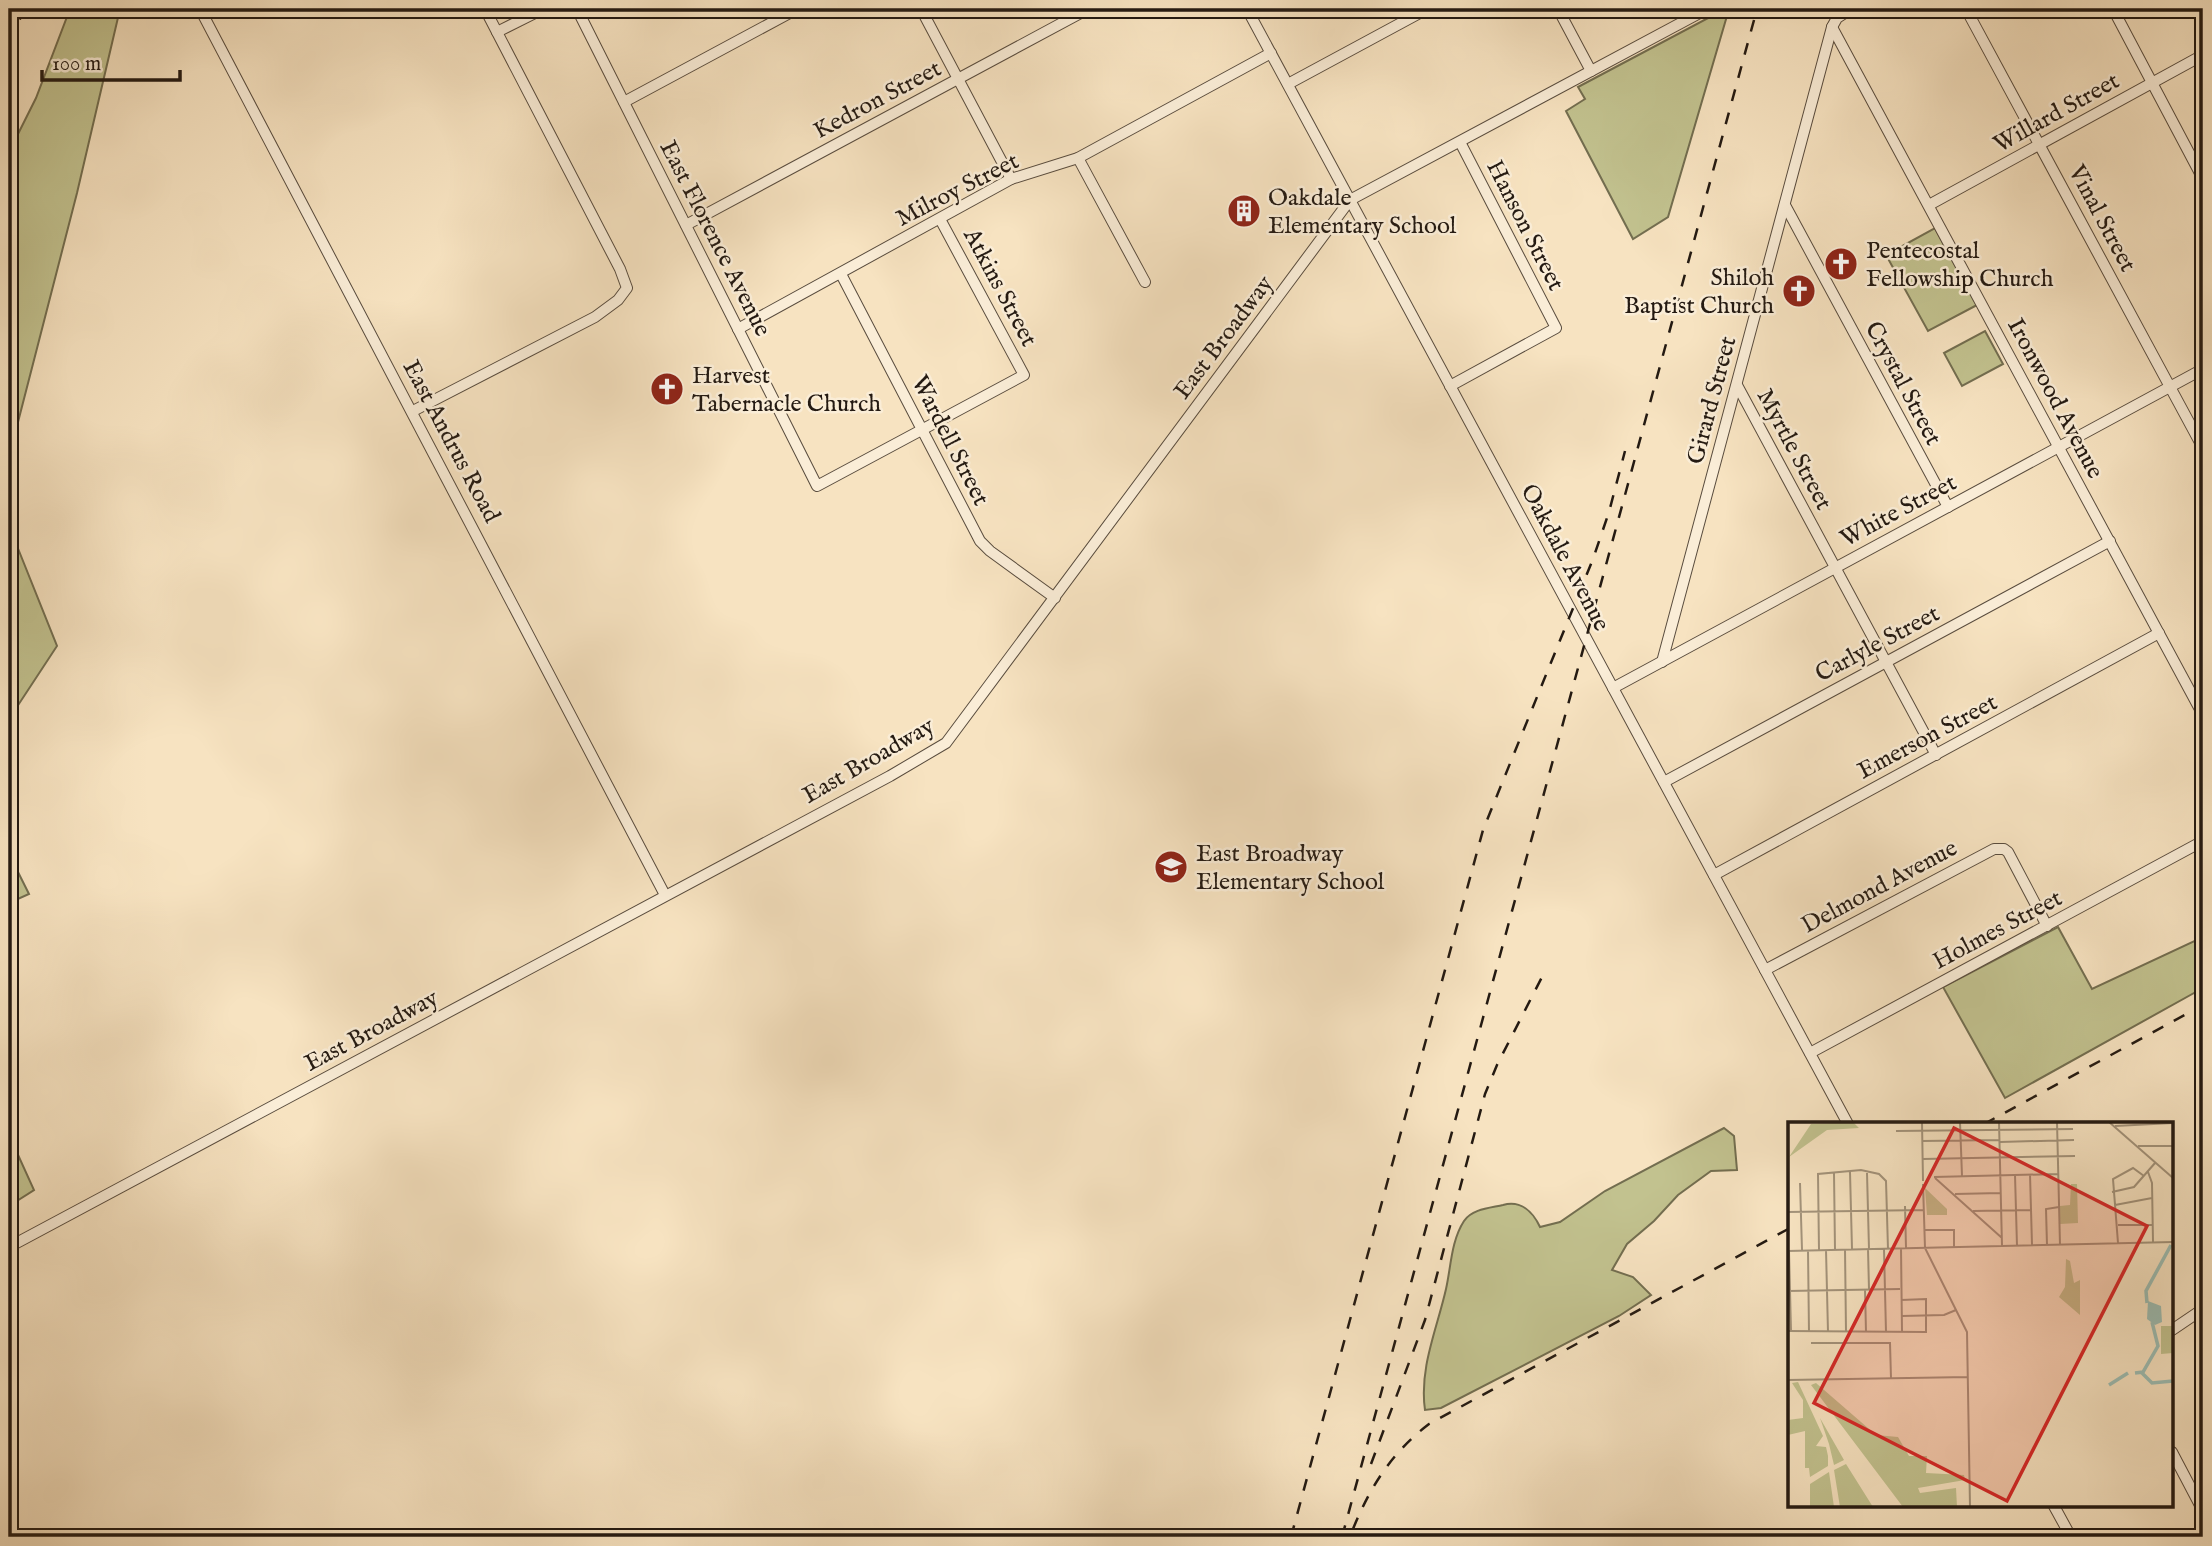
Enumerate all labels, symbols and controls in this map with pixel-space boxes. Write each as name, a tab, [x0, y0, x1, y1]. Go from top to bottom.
scale bar	[42, 38, 180, 82]
text: 100 m	[52, 51, 101, 78]
street label: Kedron Street	[808, 54, 947, 147]
street label: Willard Street	[1988, 66, 2125, 161]
street label: East Florence Avenue	[652, 135, 777, 342]
street label: Milroy Street	[891, 146, 1024, 235]
street label: Hanson Street	[1478, 155, 1571, 296]
street label: Vinal Street	[2060, 159, 2143, 278]
place label: Oakdale Elementary School	[1268, 183, 1457, 242]
building icon: Oakdale Elementary School	[1225, 192, 1263, 230]
street label: Atkins Street	[955, 222, 1044, 352]
place label: Pentecostal Fellowship Church	[1866, 236, 2054, 295]
church icon: Pentecostal Fellowship Church	[1822, 245, 1860, 283]
place label: Shiloh Baptist Church	[1624, 263, 1774, 322]
street label: East Broadway	[1168, 270, 1281, 406]
church icon: Shiloh Baptist Church	[1780, 272, 1818, 310]
street label: Ironwood Avenue	[1999, 313, 2110, 484]
street label: Crystal Street	[1857, 316, 1948, 451]
street label: Girard Street	[1681, 333, 1744, 468]
street label: East Andrus Road	[395, 355, 507, 529]
place label: Harvest Tabernacle Church	[692, 361, 881, 420]
church icon: Harvest Tabernacle Church	[648, 370, 686, 408]
street label: Wardell Street	[904, 370, 996, 511]
street label: Myrtle Street	[1749, 384, 1839, 516]
street label: White Street	[1835, 468, 1962, 555]
street label: Oakdale Avenue	[1513, 479, 1616, 637]
street label: Carlyle Street	[1810, 599, 1945, 690]
street label: Emerson Street	[1853, 688, 2003, 787]
street label: East Broadway	[797, 711, 940, 812]
street label: Delmond Avenue	[1796, 833, 1963, 941]
place label: East Broadway Elementary School	[1196, 839, 1385, 898]
school or university icon: East Broadway Elementary School	[1152, 848, 1190, 886]
street label: Holmes Street	[1928, 883, 2068, 977]
street label: East Broadway	[299, 983, 444, 1080]
inset map	[1788, 1122, 2174, 1508]

